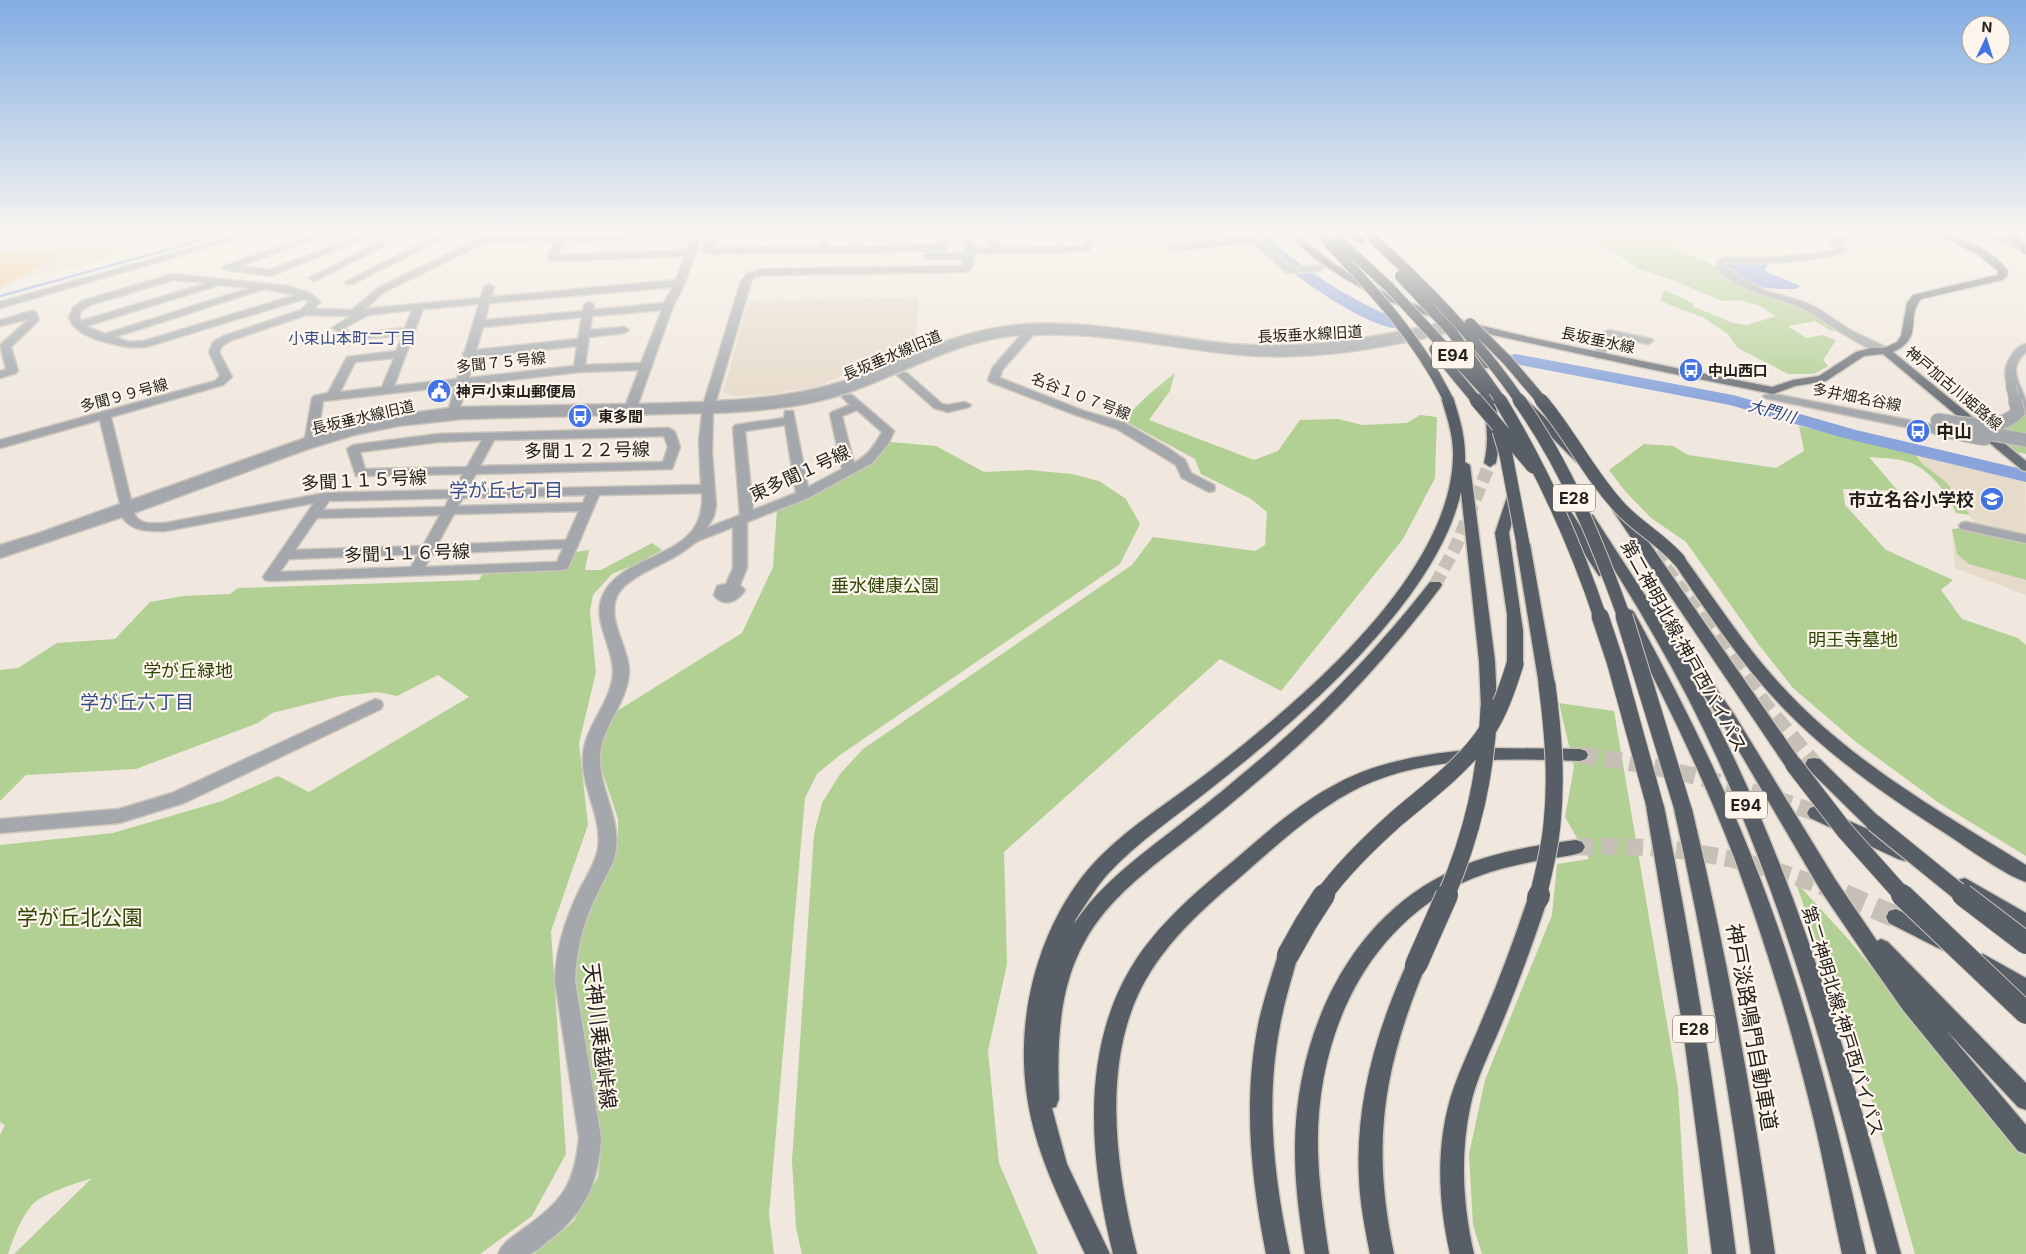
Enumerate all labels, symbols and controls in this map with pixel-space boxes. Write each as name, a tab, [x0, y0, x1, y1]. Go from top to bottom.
north arrow	[1961, 15, 2011, 65]
text: N	[1981, 18, 1993, 35]
street label: 長坂垂水線旧道	[1257, 322, 1363, 346]
street label: 長坂垂水線	[1559, 323, 1637, 357]
street label: 長坂垂水線旧道	[840, 326, 944, 384]
district label: 小束山本町二丁目	[288, 328, 416, 348]
road number: E94	[1432, 342, 1474, 368]
street label: 神戸加古川姫路線	[1902, 342, 2006, 434]
street label: 多聞７５号線	[455, 348, 547, 376]
bus stop icon: 中山西口	[1678, 357, 1704, 383]
place label: 中山西口	[1708, 361, 1768, 380]
street label: 名谷１０７号線	[1029, 368, 1133, 424]
street label: 多聞９９号線	[78, 374, 170, 416]
public building icon: 神戸小束山郵便局	[426, 378, 452, 404]
street label: 多井畑名谷線	[1811, 379, 1903, 415]
place label: 神戸小束山郵便局	[455, 382, 576, 401]
water label: 大門川	[1746, 395, 1800, 428]
street label: 長坂垂水線旧道	[310, 396, 416, 438]
bus stop icon: 東多聞	[567, 403, 593, 429]
place label: 東多聞	[598, 407, 643, 426]
bus stop icon: 中山	[1905, 418, 1931, 444]
place label: 中山	[1936, 421, 1972, 442]
street label: 多聞１２２号線	[524, 438, 650, 462]
street label: 東多聞１号線	[747, 441, 853, 505]
street label: 多聞１１５号線	[301, 466, 427, 494]
district label: 学が丘七丁目	[449, 479, 563, 502]
road number: E28	[1553, 484, 1595, 512]
school or university icon: 市立名谷小学校	[1979, 486, 2005, 512]
place label: 市立名谷小学校	[1848, 489, 1974, 510]
street label: 第二神明北線;神戸西バイパス	[1617, 536, 1751, 756]
street label: 多聞１１６号線	[344, 540, 470, 566]
park label: 垂水健康公園	[831, 575, 939, 596]
park label: 明王寺墓地	[1808, 629, 1898, 650]
park label: 学が丘緑地	[143, 660, 233, 681]
district label: 学が丘六丁目	[80, 691, 194, 714]
road number: E94	[1725, 792, 1767, 818]
street label: 第二神明北線;神戸西バイパス	[1798, 904, 1888, 1138]
park label: 学が丘北公園	[17, 905, 143, 930]
street label: 神戸淡路鳴門自動車道	[1721, 921, 1783, 1133]
street label: 天神川乗越峠線	[579, 962, 621, 1110]
road number: E28	[1673, 1016, 1715, 1042]

